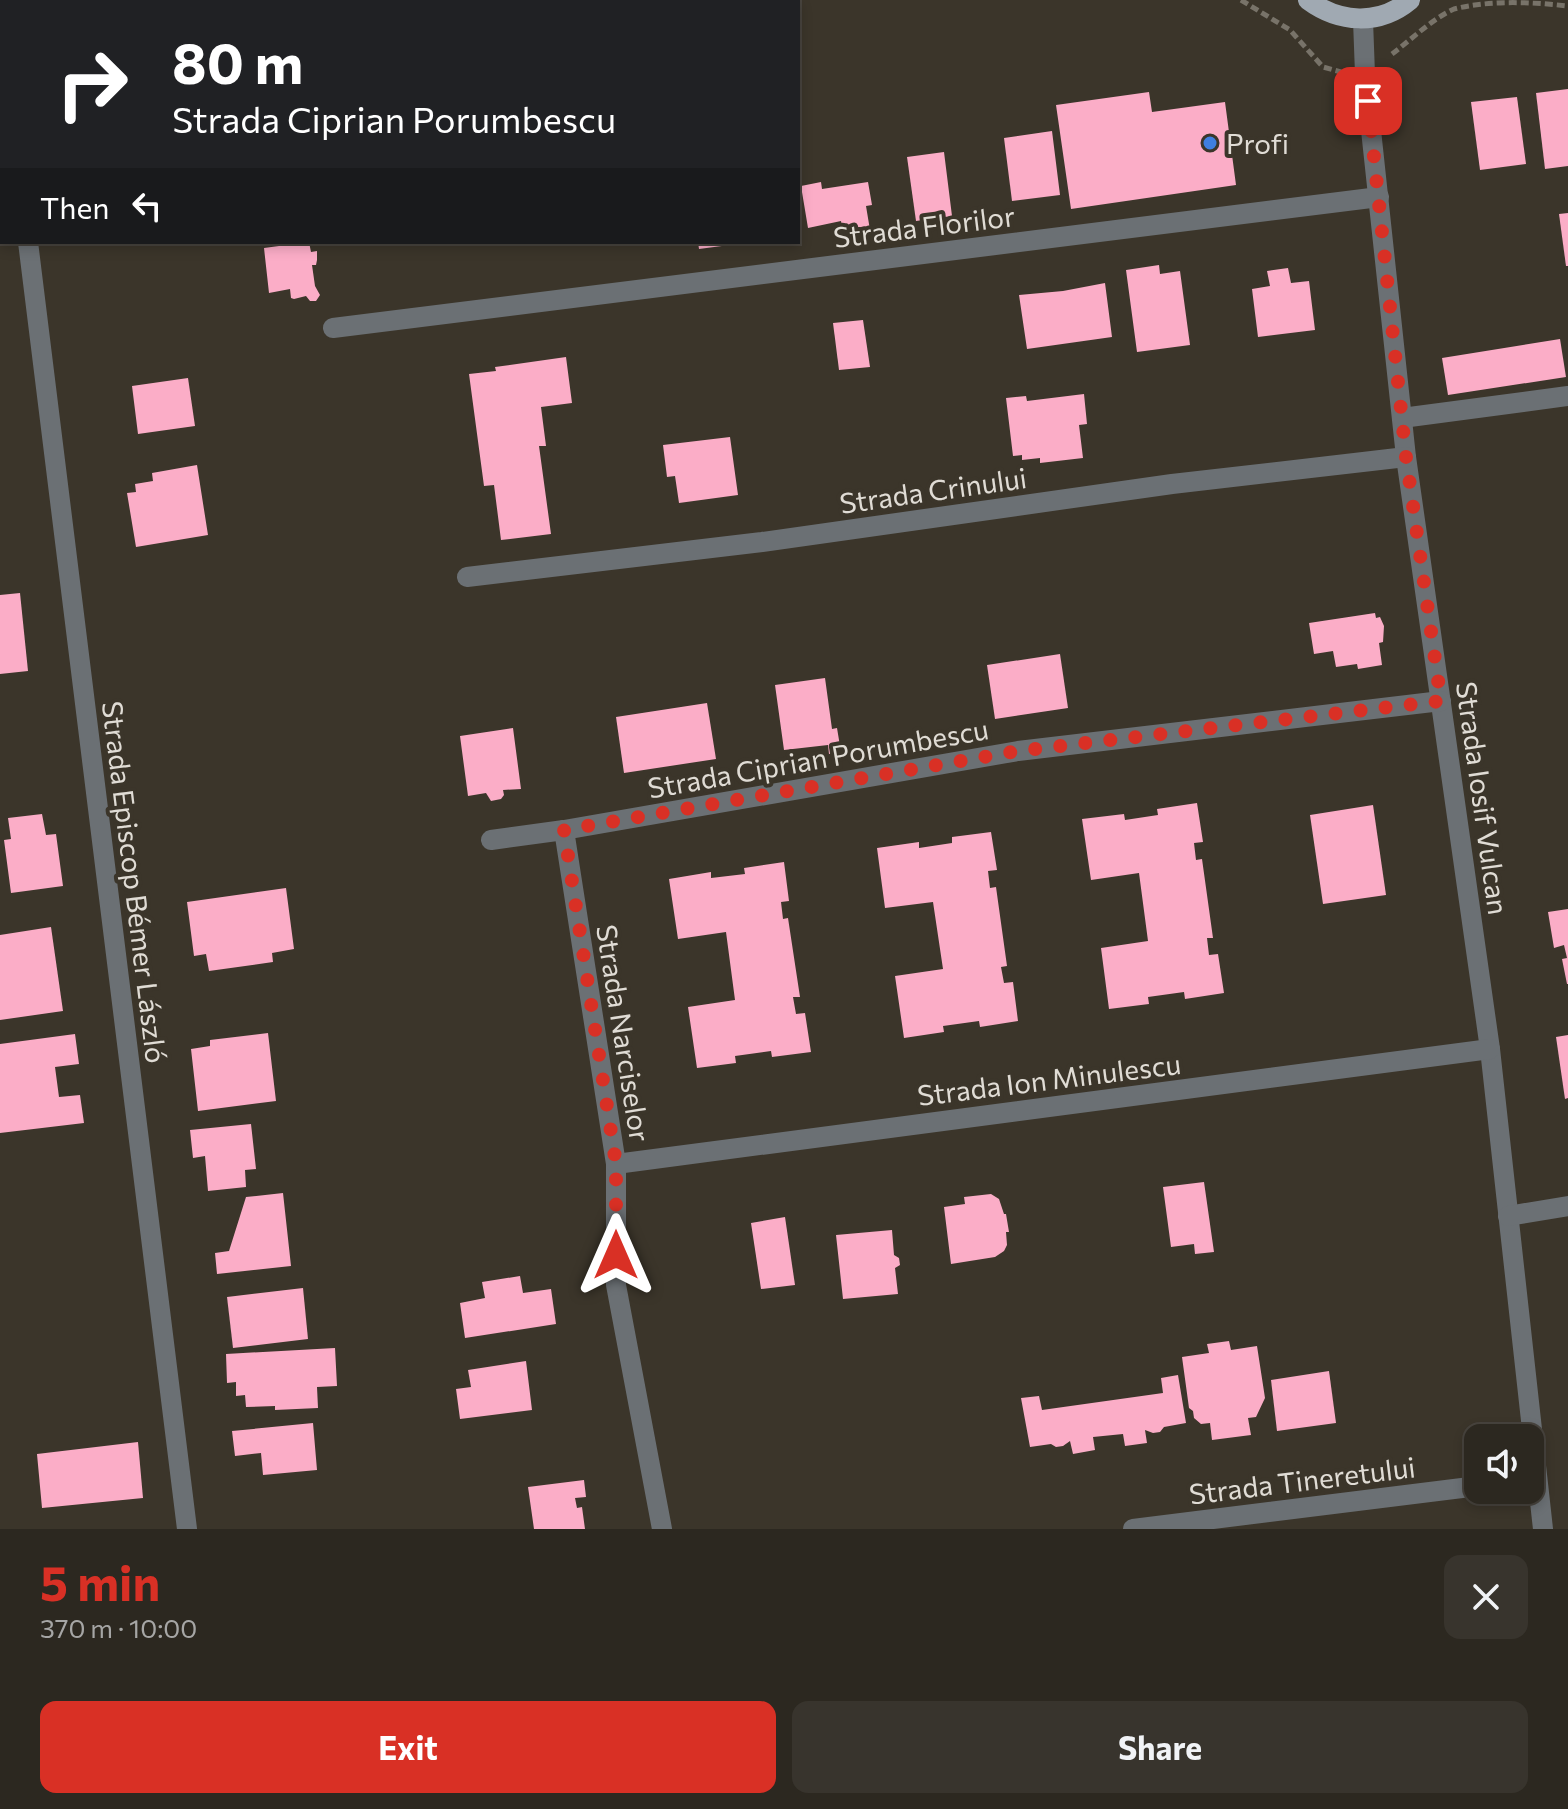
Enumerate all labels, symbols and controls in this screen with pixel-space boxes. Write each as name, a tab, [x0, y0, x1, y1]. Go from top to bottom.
text: 80 m	[172, 27, 303, 96]
icon: right	[40, 32, 144, 136]
pin	[1334, 67, 1402, 135]
icon: arrive	[1346, 79, 1390, 123]
text: Strada Ciprian Porumbescu	[172, 96, 616, 140]
place label: Profi	[1226, 126, 1289, 160]
marker: Profi	[1201, 134, 1219, 152]
icon: left	[125, 184, 169, 228]
text: Then	[40, 188, 109, 225]
street label: Strada Florilor	[831, 198, 1017, 254]
street label: Strada Crinului	[837, 460, 1029, 520]
street label: Strada Iosif Vulcan	[1450, 679, 1516, 917]
street label: Strada Episcop Bémer László	[96, 699, 174, 1065]
street label: Strada Ciprian Porumbescu	[645, 711, 991, 805]
street label: Strada Narciselor	[590, 922, 658, 1144]
street label: Strada Ion Minulescu	[915, 1046, 1183, 1112]
position arrow	[574, 1213, 658, 1297]
map controls	[1464, 1424, 1544, 1504]
button: sound	[1464, 1424, 1544, 1504]
street label: Strada Tineretului	[1187, 1449, 1417, 1511]
text: 5 min	[40, 1552, 160, 1611]
button: close	[1444, 1555, 1528, 1639]
text: 370 m · 10:00	[40, 1612, 197, 1643]
button: Exit	[40, 1701, 776, 1793]
button: Share	[792, 1701, 1528, 1793]

